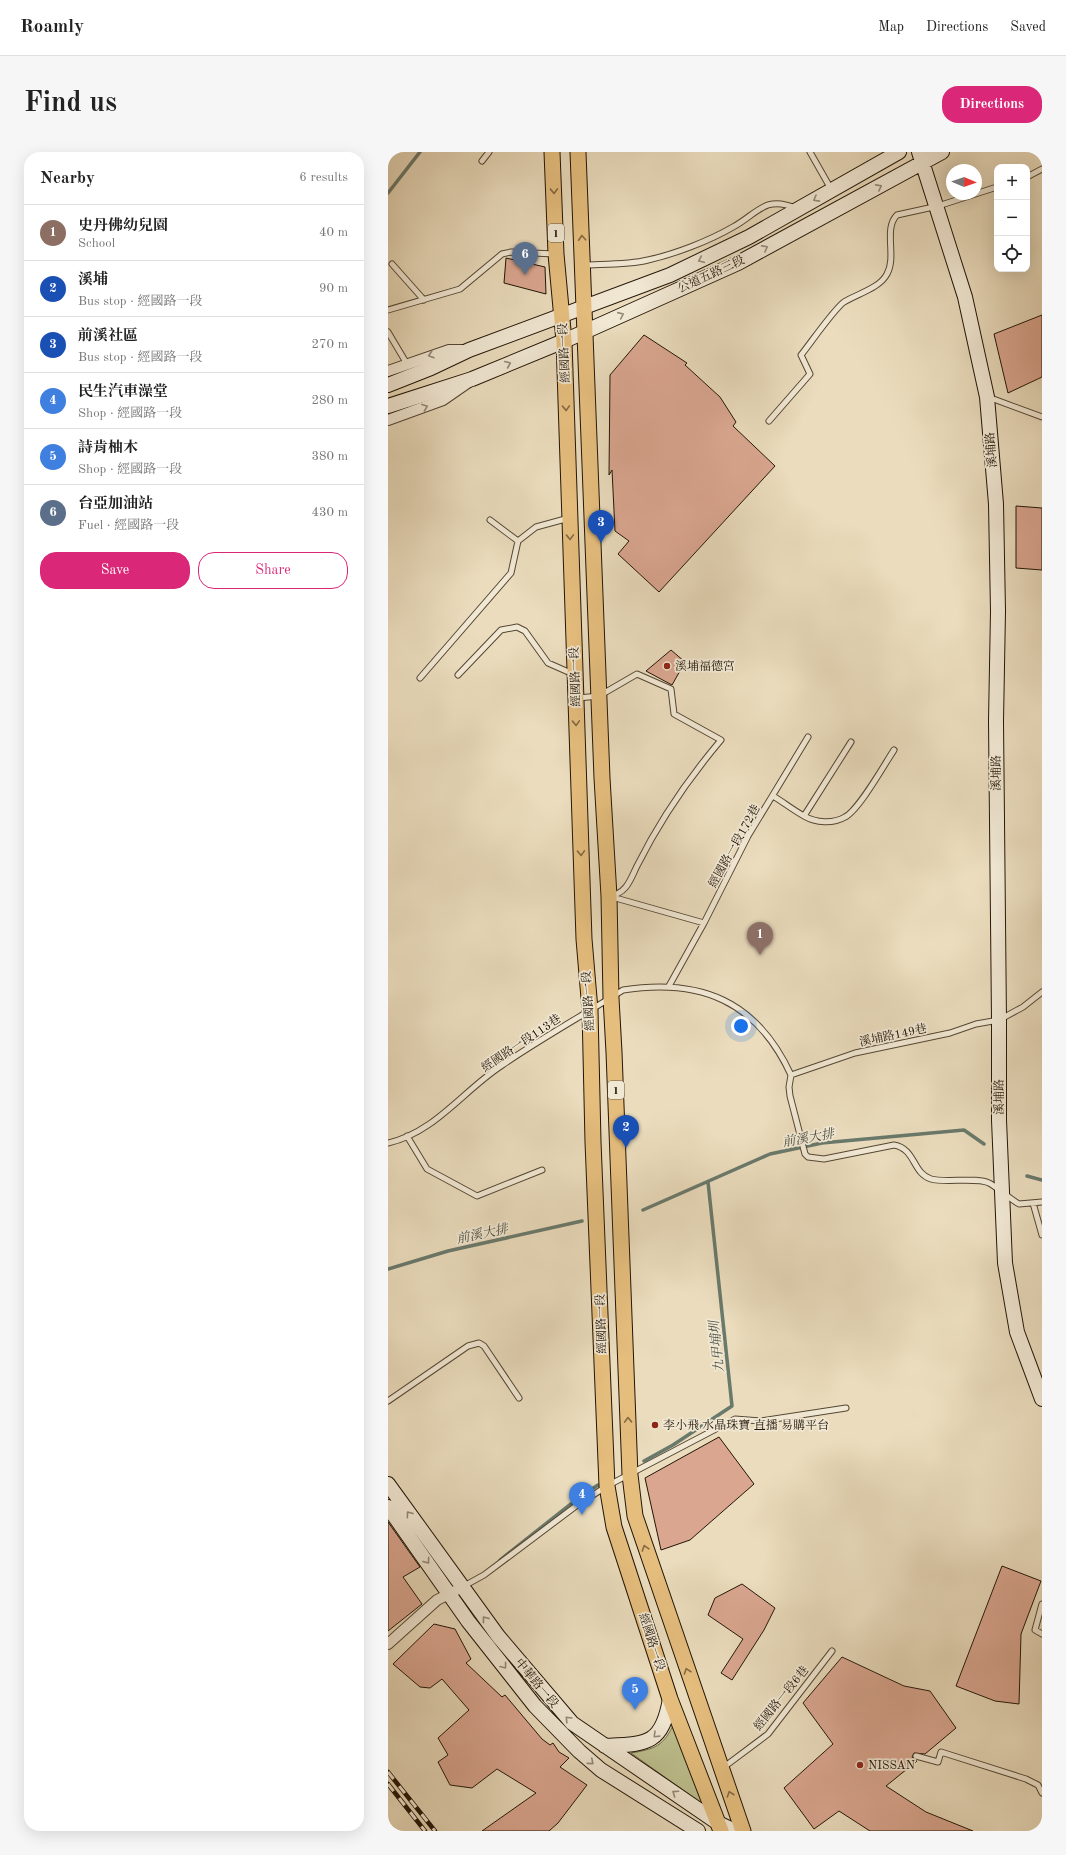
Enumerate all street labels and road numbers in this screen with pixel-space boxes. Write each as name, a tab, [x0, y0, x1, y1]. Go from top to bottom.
road number: 1	[548, 224, 564, 242]
street label: 公道五路三段	[675, 252, 747, 296]
street label: 經國路一段	[555, 323, 573, 383]
street label: 溪埔路	[982, 431, 1000, 469]
street label: 經國路一段	[567, 647, 583, 707]
street label: 溪埔路	[989, 755, 1003, 791]
street label: 經國路一段172巷	[705, 802, 763, 890]
street label: 經國路一段	[579, 971, 597, 1031]
street label: 經國路一段113巷	[479, 1011, 563, 1075]
street label: 溪埔路149巷	[858, 1021, 928, 1049]
street label: 溪埔路	[992, 1079, 1006, 1115]
road number: 1	[608, 1081, 624, 1099]
street label: 經國路一段	[593, 1294, 609, 1354]
street label: 經國路一段	[636, 1611, 668, 1673]
street label: 中華路一段	[512, 1656, 562, 1710]
street label: 經國路一段6巷	[751, 1663, 811, 1733]

